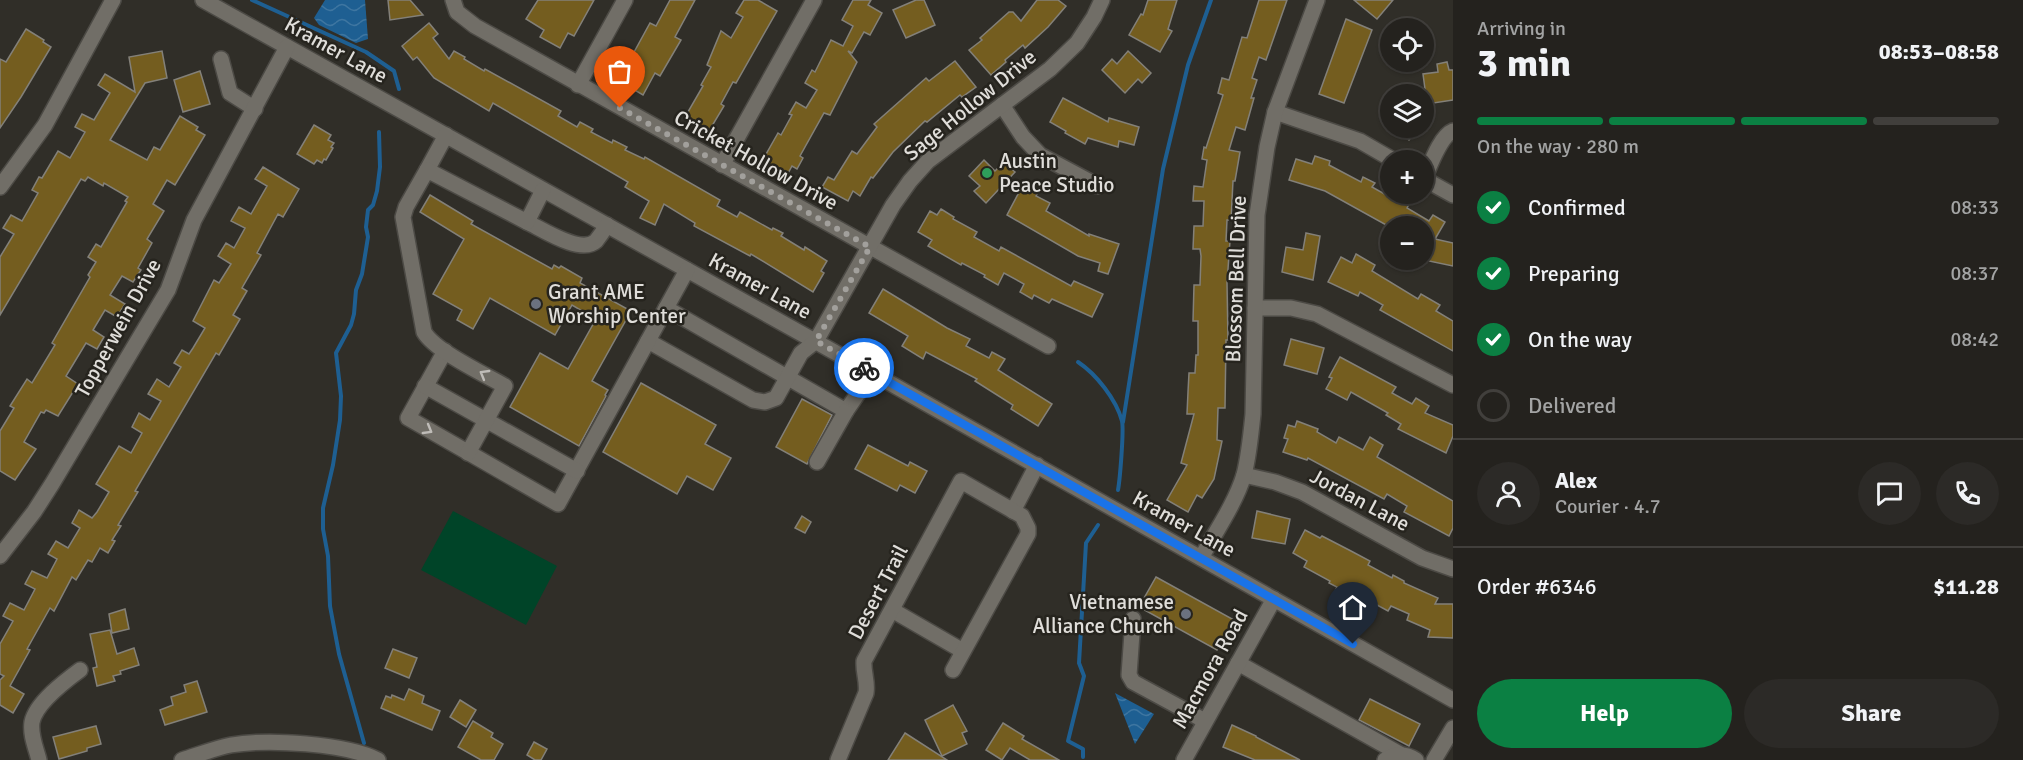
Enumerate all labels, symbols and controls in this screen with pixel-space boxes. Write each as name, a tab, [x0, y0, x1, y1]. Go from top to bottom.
street label: Kramer Lane	[280, 11, 392, 89]
text: Arriving in	[1477, 16, 1566, 41]
map controls	[1380, 18, 1434, 270]
button: locate	[1380, 18, 1434, 72]
text: 08:53–08:58	[1879, 38, 1999, 65]
text: 3 min	[1477, 39, 1571, 87]
street label: Sage Hollow Drive	[899, 44, 1041, 166]
pin	[594, 46, 645, 108]
icon: bag	[603, 55, 636, 88]
button: layers	[1380, 84, 1434, 138]
street label: Cricket Hollow Drive	[669, 104, 843, 216]
text: On the way · 280 m	[1477, 134, 1639, 159]
place label: Austin Peace Studio	[999, 148, 1115, 198]
button: +	[1380, 150, 1434, 204]
marker: Austin Peace Studio	[980, 166, 994, 180]
icon: check	[1477, 191, 1510, 224]
text: Confirmed	[1528, 194, 1626, 221]
street label: Blossom Bell Drive	[1220, 195, 1252, 363]
text: 08:33	[1950, 195, 1999, 220]
button: −	[1380, 216, 1434, 270]
street label: Kramer Lane	[704, 247, 816, 325]
street label: Topperwein Drive	[69, 254, 167, 402]
icon: check	[1477, 257, 1510, 290]
text: Preparing	[1528, 260, 1620, 287]
text: 08:37	[1950, 261, 1999, 286]
place label: Grant AME Worship Center	[548, 279, 686, 329]
marker: Grant AME Worship Center	[529, 297, 543, 311]
icon: check	[1477, 323, 1510, 356]
text: On the way	[1528, 326, 1632, 353]
text: 08:42	[1950, 327, 1999, 352]
courier	[834, 338, 894, 398]
icon: bike	[848, 352, 881, 385]
one-way arrow	[480, 370, 490, 381]
text: Delivered	[1528, 392, 1616, 419]
one-way arrow	[422, 423, 432, 434]
button: person	[1477, 462, 1540, 525]
button: chat	[1858, 462, 1921, 525]
button: phone	[1936, 462, 1999, 525]
street label: Jordan Lane	[1306, 463, 1414, 537]
text: Alex	[1555, 467, 1597, 494]
street label: Kramer Lane	[1128, 485, 1240, 563]
text: Courier · 4.7	[1555, 494, 1661, 519]
street label: Desert Trail	[842, 540, 914, 644]
text: Order #6346	[1477, 573, 1597, 600]
text: $11.28	[1933, 573, 1999, 600]
pin	[1327, 582, 1378, 644]
place label: Vietnamese Alliance Church	[1032, 589, 1174, 639]
icon: home	[1336, 591, 1369, 624]
street label: Macmora Road	[1166, 605, 1254, 733]
marker: Vietnamese Alliance Church	[1179, 607, 1193, 621]
button: Help	[1477, 679, 1732, 748]
button: Share	[1744, 679, 1999, 748]

